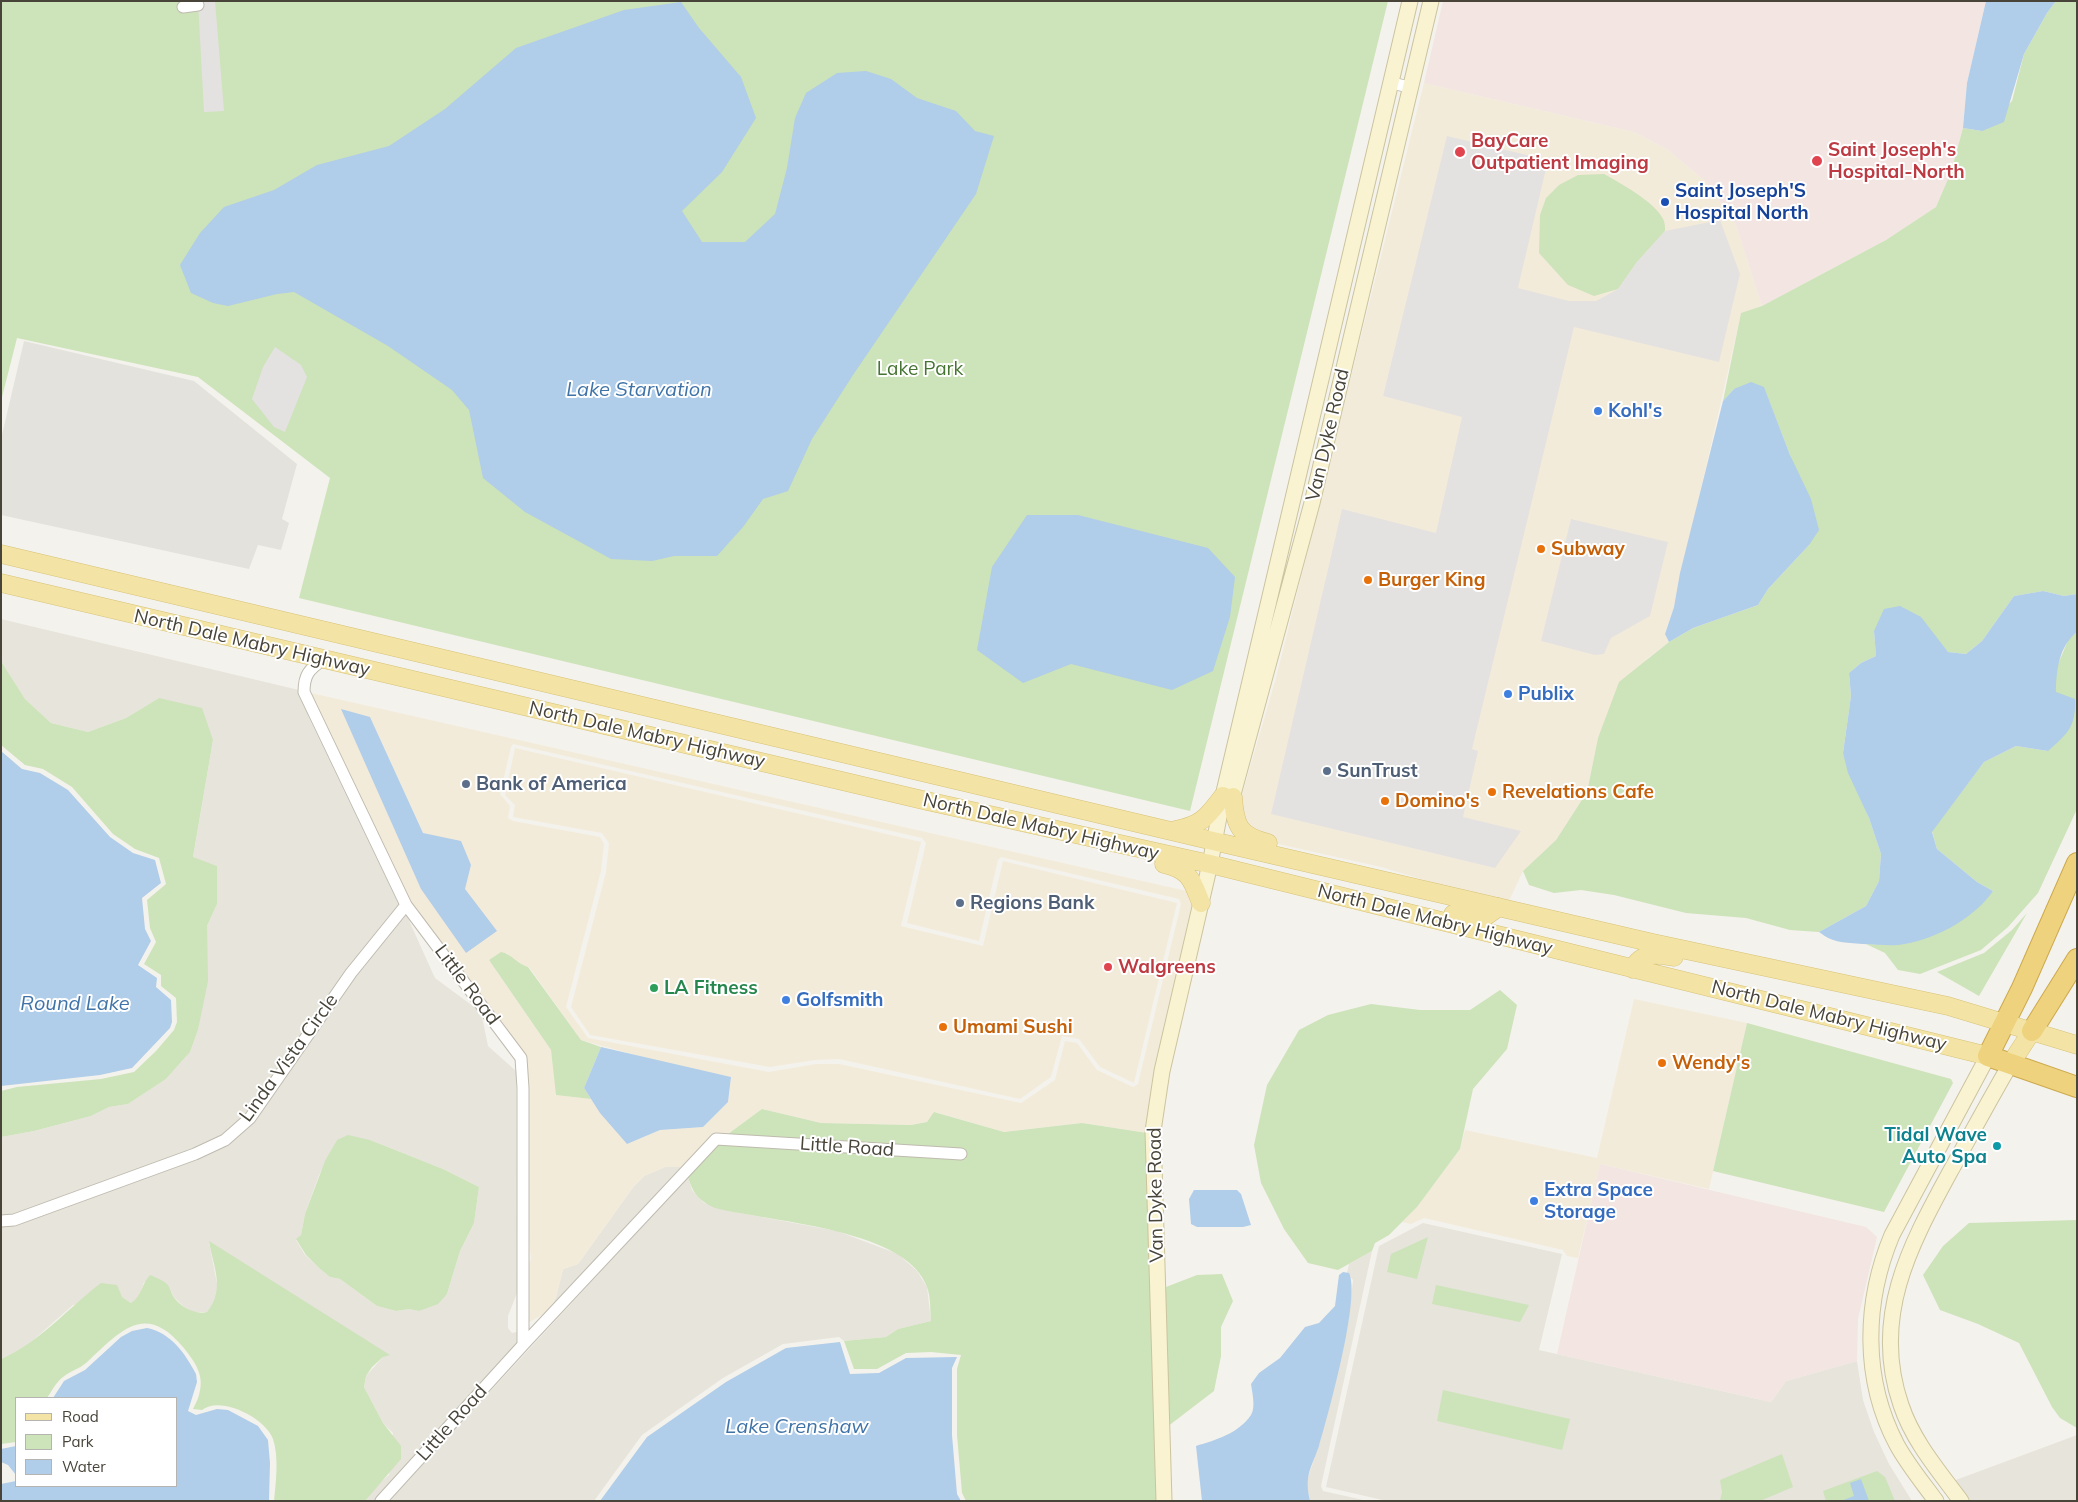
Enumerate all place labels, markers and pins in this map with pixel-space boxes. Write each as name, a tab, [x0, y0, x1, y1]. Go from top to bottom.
place label: BayCare Outpatient Imaging	[1471, 130, 1649, 174]
place label: Saint Joseph's Hospital-North	[1828, 139, 1965, 183]
marker: BayCare Outpatient Imaging	[1453, 145, 1467, 159]
marker: Saint Joseph's Hospital-North	[1810, 154, 1824, 168]
place label: Saint Joseph'S Hospital North	[1675, 180, 1809, 224]
marker: Saint Joseph'S Hospital North	[1659, 196, 1671, 208]
place label: Kohl's	[1608, 400, 1662, 422]
marker: Kohl's	[1592, 405, 1604, 417]
place label: Subway	[1551, 538, 1625, 560]
marker: Subway	[1535, 543, 1547, 555]
place label: Burger King	[1378, 569, 1486, 591]
marker: Burger King	[1362, 574, 1374, 586]
place label: Publix	[1518, 683, 1574, 705]
marker: Publix	[1502, 688, 1514, 700]
place label: SunTrust	[1337, 760, 1418, 782]
marker: SunTrust	[1321, 765, 1333, 777]
place label: Bank of America	[476, 773, 627, 795]
marker: Bank of America	[460, 778, 472, 790]
place label: Revelations Cafe	[1502, 781, 1654, 803]
marker: Revelations Cafe	[1486, 786, 1498, 798]
place label: Domino's	[1395, 790, 1480, 812]
marker: Domino's	[1379, 795, 1391, 807]
place label: Regions Bank	[970, 892, 1095, 914]
marker: Regions Bank	[954, 897, 966, 909]
place label: Walgreens	[1118, 956, 1216, 978]
marker: Walgreens	[1102, 961, 1114, 973]
place label: LA Fitness	[664, 977, 758, 999]
marker: LA Fitness	[648, 982, 660, 994]
place label: Golfsmith	[796, 989, 883, 1011]
marker: Golfsmith	[780, 994, 792, 1006]
place label: Umami Sushi	[953, 1016, 1073, 1038]
marker: Umami Sushi	[937, 1021, 949, 1033]
place label: Wendy's	[1672, 1052, 1750, 1074]
marker: Wendy's	[1656, 1057, 1668, 1069]
place label: Tidal Wave Auto Spa	[1884, 1124, 1987, 1168]
marker: Tidal Wave Auto Spa	[1991, 1140, 2003, 1152]
place label: Extra Space Storage	[1544, 1179, 1653, 1223]
marker: Extra Space Storage	[1528, 1195, 1540, 1207]

